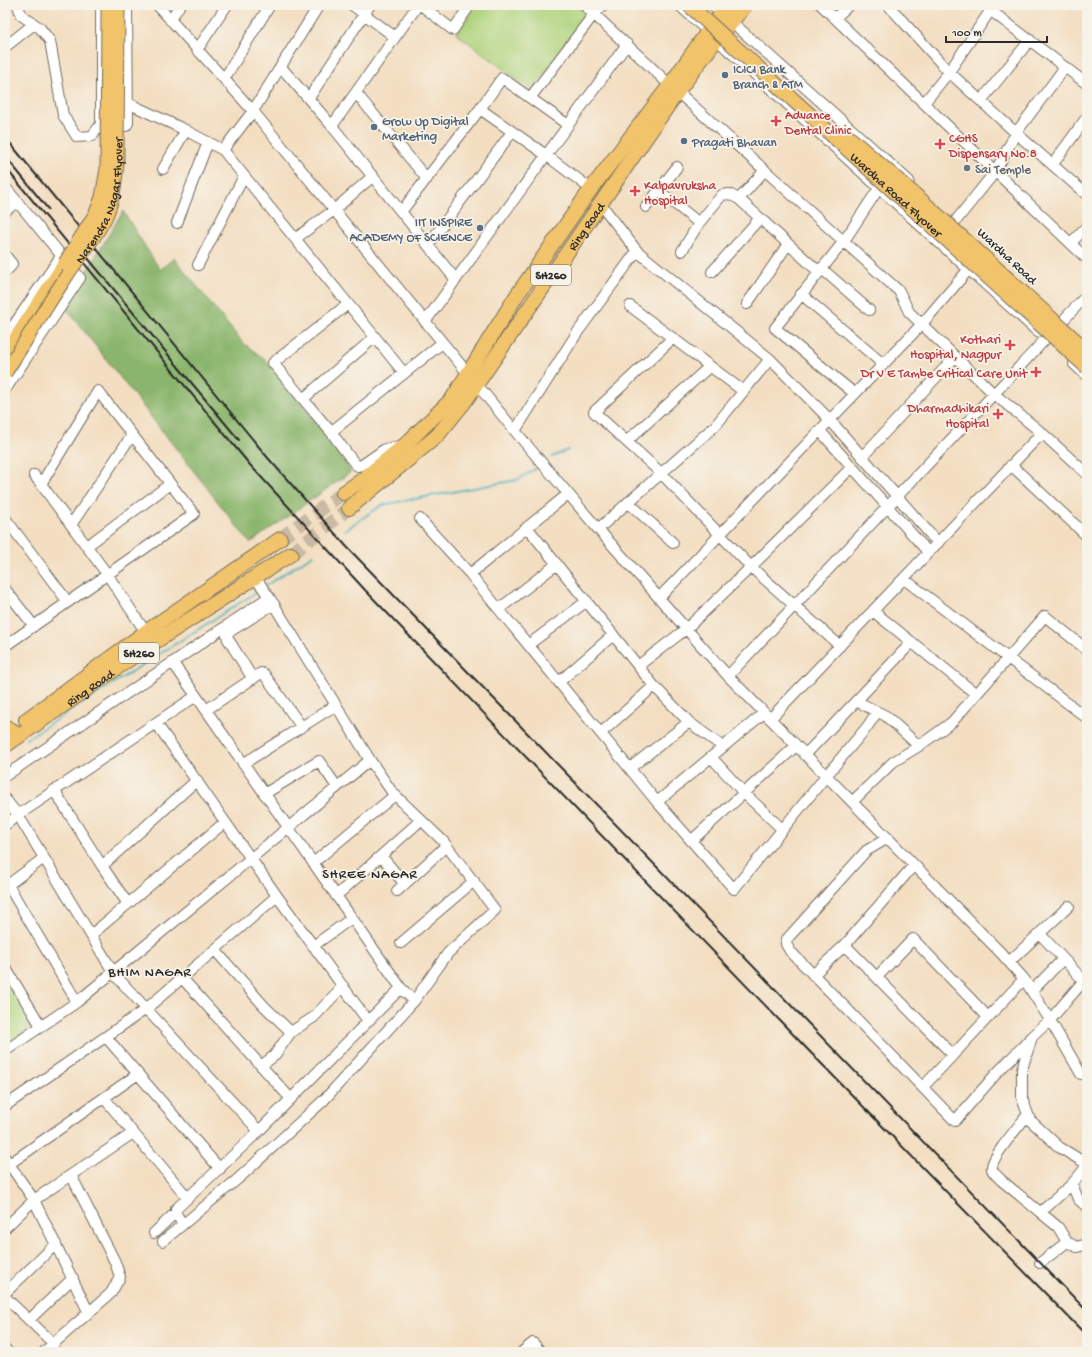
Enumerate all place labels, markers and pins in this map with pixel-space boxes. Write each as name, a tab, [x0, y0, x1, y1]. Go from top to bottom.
place label: ICICI Bank Branch & ATM	[732, 63, 804, 93]
marker: ICICI Bank Branch & ATM	[720, 70, 730, 80]
place label: Advance Dental Clinic	[784, 109, 852, 139]
place label: Grow Up Digital Marketing	[382, 115, 469, 145]
marker: Advance Dental Clinic	[770, 115, 782, 127]
marker: Grow Up Digital Marketing	[369, 122, 379, 132]
place label: CGHS Dispensary No.8	[948, 132, 1037, 162]
marker: Pragati Bhavan	[679, 136, 689, 146]
place label: Pragati Bhavan	[691, 136, 778, 151]
marker: CGHS Dispensary No.8	[934, 138, 946, 150]
marker: Sai Temple	[962, 163, 972, 173]
place label: Sai Temple	[975, 163, 1031, 178]
place label: Kalpavruksha Hospital	[644, 179, 717, 209]
marker: Kalpavruksha Hospital	[629, 185, 641, 197]
place label: IIT INSPIRE ACADEMY OF SCIENCE	[349, 216, 473, 246]
marker: IIT INSPIRE ACADEMY OF SCIENCE	[475, 223, 485, 233]
place label: Kothari Hospital, Nagpur	[910, 333, 1002, 363]
marker: Kothari Hospital, Nagpur	[1004, 339, 1016, 351]
marker: Dr V E Tambe Critical Care Unit	[1030, 366, 1042, 378]
place label: Dr V E Tambe Critical Care Unit	[860, 367, 1029, 382]
place label: Dharmadhikari Hospital	[906, 402, 989, 432]
marker: Dharmadhikari Hospital	[992, 408, 1004, 420]

